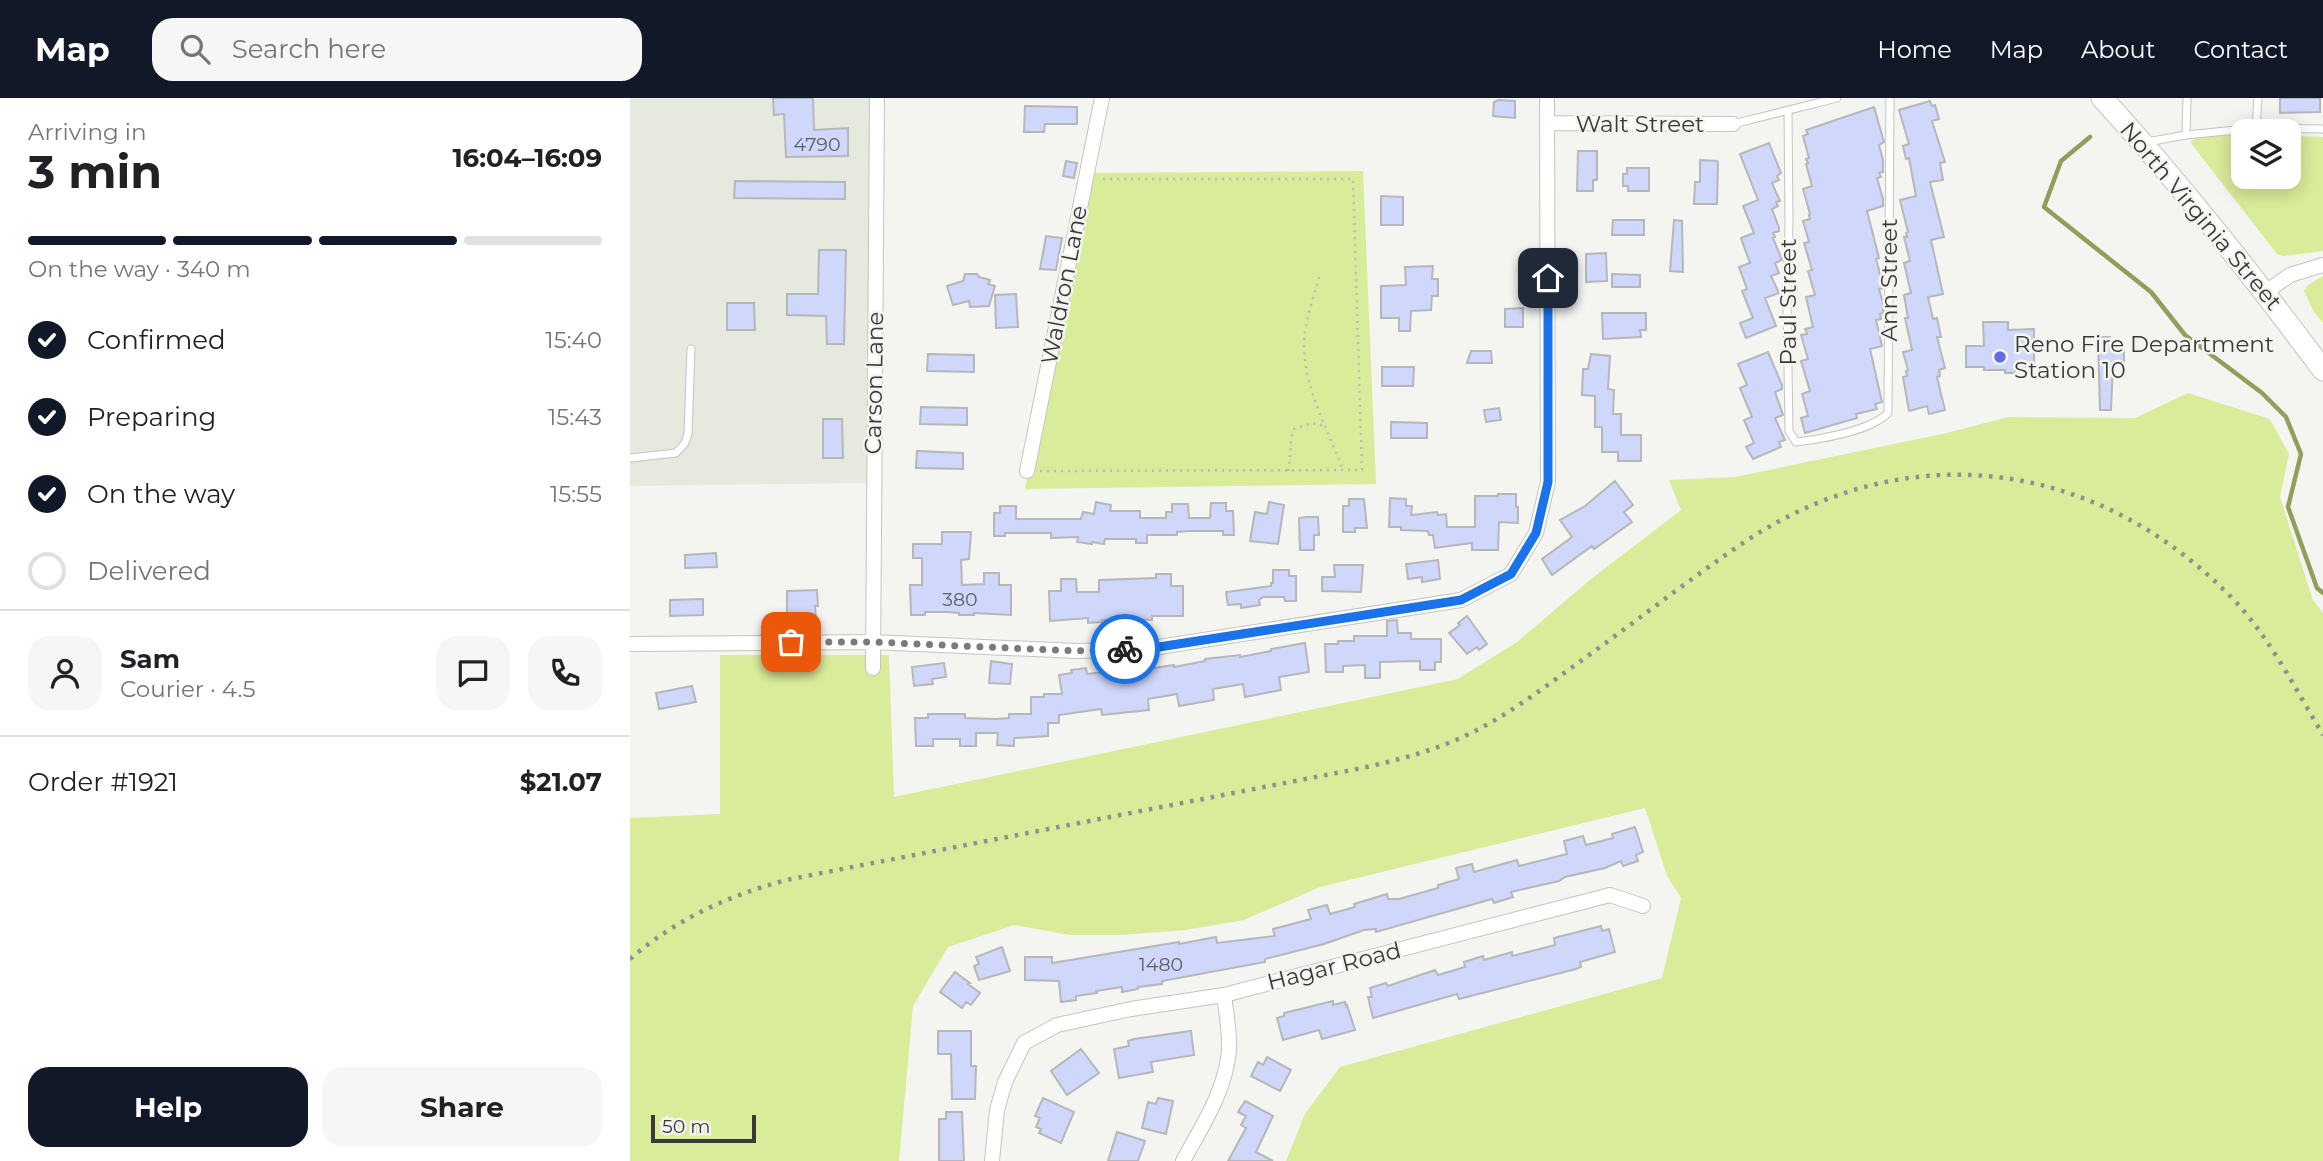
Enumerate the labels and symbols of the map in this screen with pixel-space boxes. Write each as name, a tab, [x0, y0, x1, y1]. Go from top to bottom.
street label: Walt Street	[1576, 110, 1704, 138]
street label: North Virginia Street	[2114, 116, 2288, 316]
house number: 4790	[794, 133, 840, 156]
street label: Waldron Lane	[1035, 203, 1093, 367]
street label: Ann Street	[1875, 218, 1903, 342]
street label: Paul Street	[1774, 239, 1802, 365]
pin	[1518, 248, 1578, 308]
street label: Carson Lane	[859, 311, 889, 455]
place label: Reno Fire Department Station 10	[2014, 330, 2274, 384]
marker: Reno Fire Department Station 10	[1992, 349, 2008, 365]
house number: 380	[942, 588, 978, 611]
pin	[761, 612, 821, 672]
courier	[1090, 614, 1160, 684]
street label: Hagar Road	[1264, 936, 1404, 996]
house number: 1480	[1139, 953, 1183, 976]
scale bar	[651, 1112, 756, 1144]

